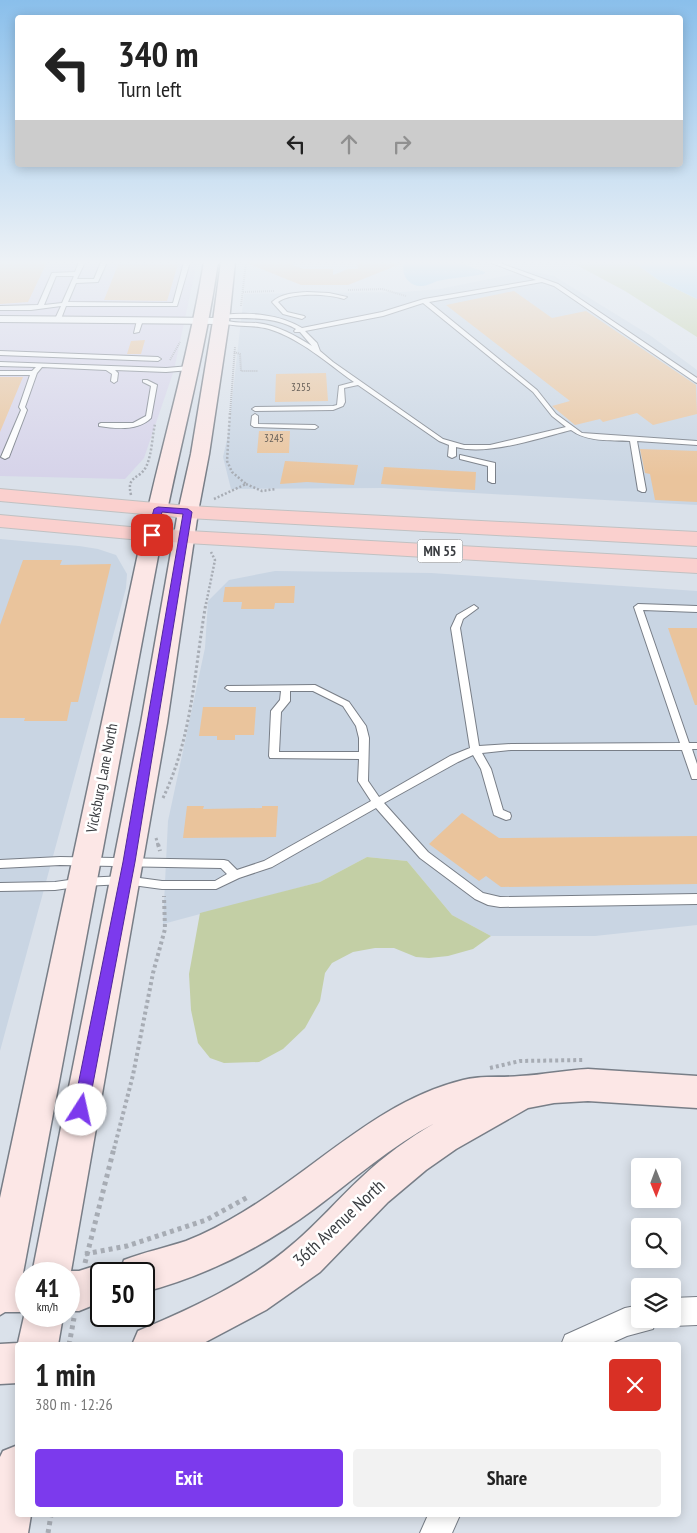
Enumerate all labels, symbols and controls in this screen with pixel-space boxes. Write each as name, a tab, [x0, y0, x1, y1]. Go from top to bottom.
text: 340 m	[118, 31, 199, 77]
icon: left	[35, 35, 100, 100]
text: Turn left	[118, 75, 182, 103]
icon: left	[282, 130, 310, 158]
icon: ahead	[335, 130, 363, 158]
icon: right	[388, 130, 416, 158]
house number: 3255	[291, 380, 311, 394]
house number: 3245	[264, 431, 284, 445]
pin	[131, 514, 173, 556]
icon: arrive	[138, 521, 166, 549]
road number: MN 55	[418, 540, 462, 562]
street label: Vicksburg Lane North	[81, 722, 121, 835]
position arrow	[54, 1083, 106, 1135]
north arrow	[631, 1158, 681, 1208]
map controls	[631, 1158, 681, 1328]
street label: 36th Avenue North	[288, 1174, 389, 1271]
button: search	[631, 1218, 681, 1268]
speed limit sign: 50	[90, 1262, 155, 1327]
text: 41	[36, 1272, 59, 1304]
button: layers	[631, 1278, 681, 1328]
text: km/h	[37, 1299, 58, 1314]
text: 1 min	[35, 1355, 96, 1394]
button: close	[609, 1359, 661, 1411]
text: 380 m · 12:26	[35, 1394, 113, 1414]
button: Exit	[35, 1449, 343, 1507]
button: Share	[353, 1449, 661, 1507]

